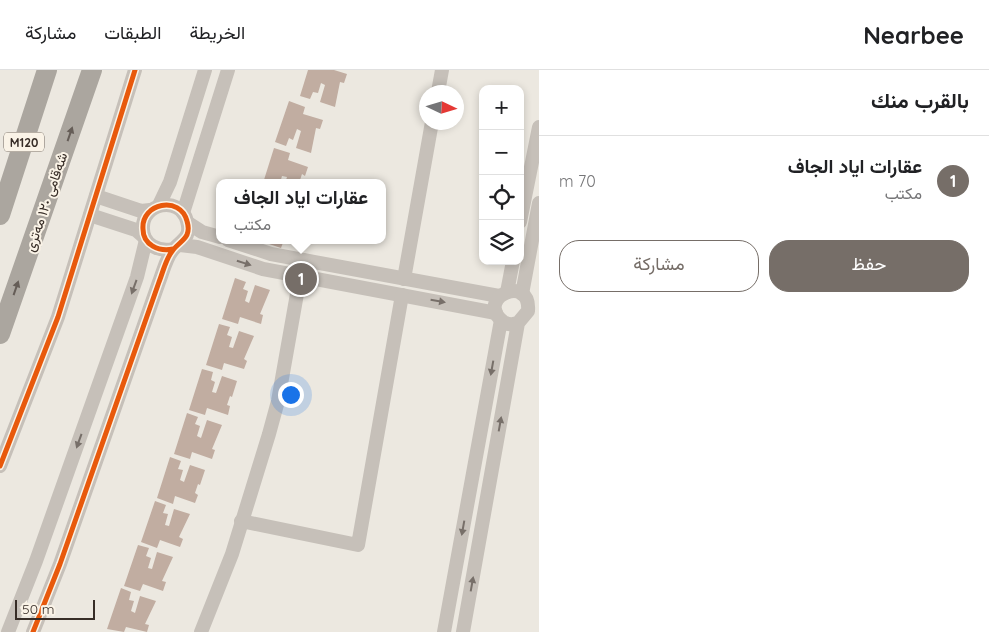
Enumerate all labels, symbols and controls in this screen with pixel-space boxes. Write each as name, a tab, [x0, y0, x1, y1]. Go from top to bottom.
text: Nearbee	[863, 20, 964, 50]
text: مشاركة	[25, 21, 76, 44]
text: الطبقات	[104, 21, 161, 44]
text: الخريطة	[189, 21, 245, 44]
north arrow	[419, 85, 464, 130]
map controls	[479, 85, 524, 265]
button: +	[479, 85, 524, 130]
text: بالقرب منك	[871, 87, 969, 113]
one-way arrow	[66, 126, 74, 141]
button: −	[479, 130, 524, 175]
road number: M120	[4, 132, 44, 152]
street label: شەقامی ١٢٠ مەتری	[21, 150, 71, 254]
text: عقارات اياد الجاف	[788, 154, 922, 178]
text: 70 m	[559, 171, 596, 191]
text: 1	[950, 171, 956, 191]
button: locate	[479, 175, 524, 220]
popup	[216, 179, 386, 244]
text: مكتب	[885, 183, 922, 203]
text: عقارات اياد الجاف	[234, 185, 368, 209]
text: مكتب	[234, 214, 271, 234]
button: layers	[479, 220, 524, 265]
button: مشاركة	[559, 240, 759, 292]
button: حفظ	[769, 240, 969, 292]
one-way arrow	[237, 259, 252, 267]
pin: 1	[285, 260, 317, 298]
one-way arrow	[13, 280, 20, 295]
one-way arrow	[130, 280, 137, 295]
one-way arrow	[430, 298, 446, 306]
one-way arrow	[487, 361, 495, 377]
your location	[278, 382, 304, 408]
one-way arrow	[497, 416, 505, 432]
one-way arrow	[75, 433, 82, 448]
one-way arrow	[458, 520, 466, 536]
one-way arrow	[468, 576, 476, 592]
scale bar	[15, 597, 95, 620]
text: 50 m	[22, 600, 55, 618]

